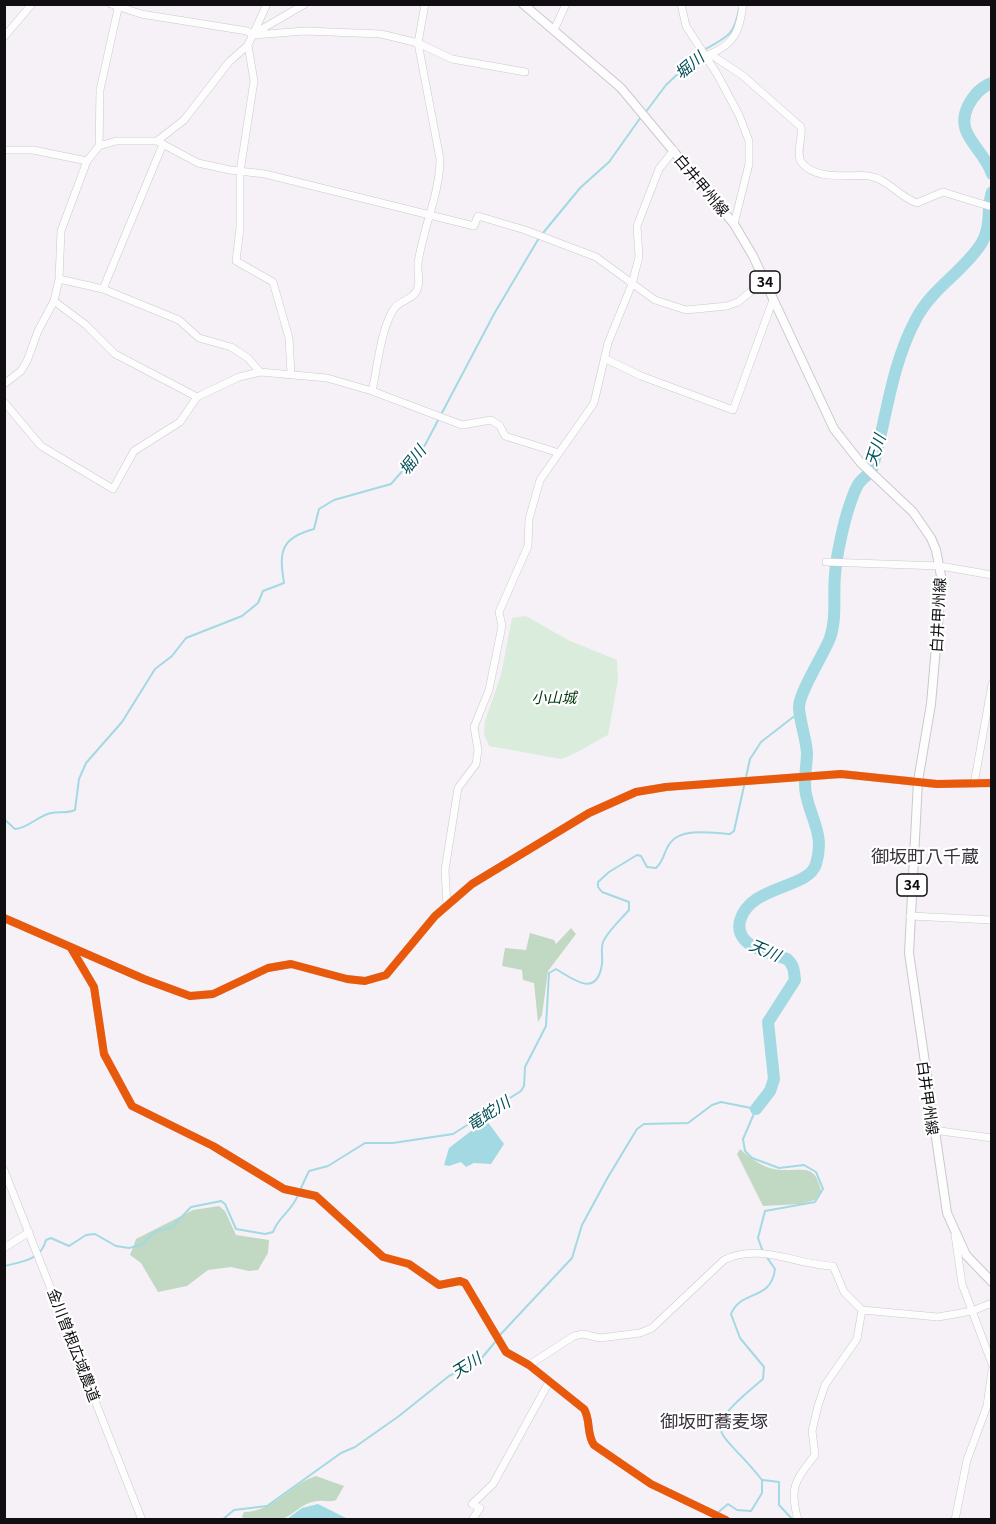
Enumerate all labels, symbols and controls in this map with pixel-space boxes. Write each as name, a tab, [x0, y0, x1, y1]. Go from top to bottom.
water label: 堀川	[671, 47, 707, 83]
street label: 白井甲州線	[671, 150, 733, 220]
road number: 34	[750, 271, 780, 293]
water label: 天川	[861, 432, 889, 468]
water label: 堀川	[395, 441, 429, 479]
street label: 白井甲州線	[927, 577, 949, 653]
park label: 小山城	[532, 688, 576, 706]
district label: 御坂町八千蔵	[871, 845, 979, 867]
road number: 34	[897, 874, 927, 896]
water label: 天川	[747, 935, 783, 965]
street label: 白井甲州線	[914, 1060, 942, 1136]
water label: 竜蛇川	[463, 1092, 513, 1134]
street label: 金川曽根広域農道	[44, 1286, 104, 1404]
water label: 天川	[447, 1348, 485, 1382]
district label: 御坂町蕎麦塚	[660, 1410, 768, 1432]

